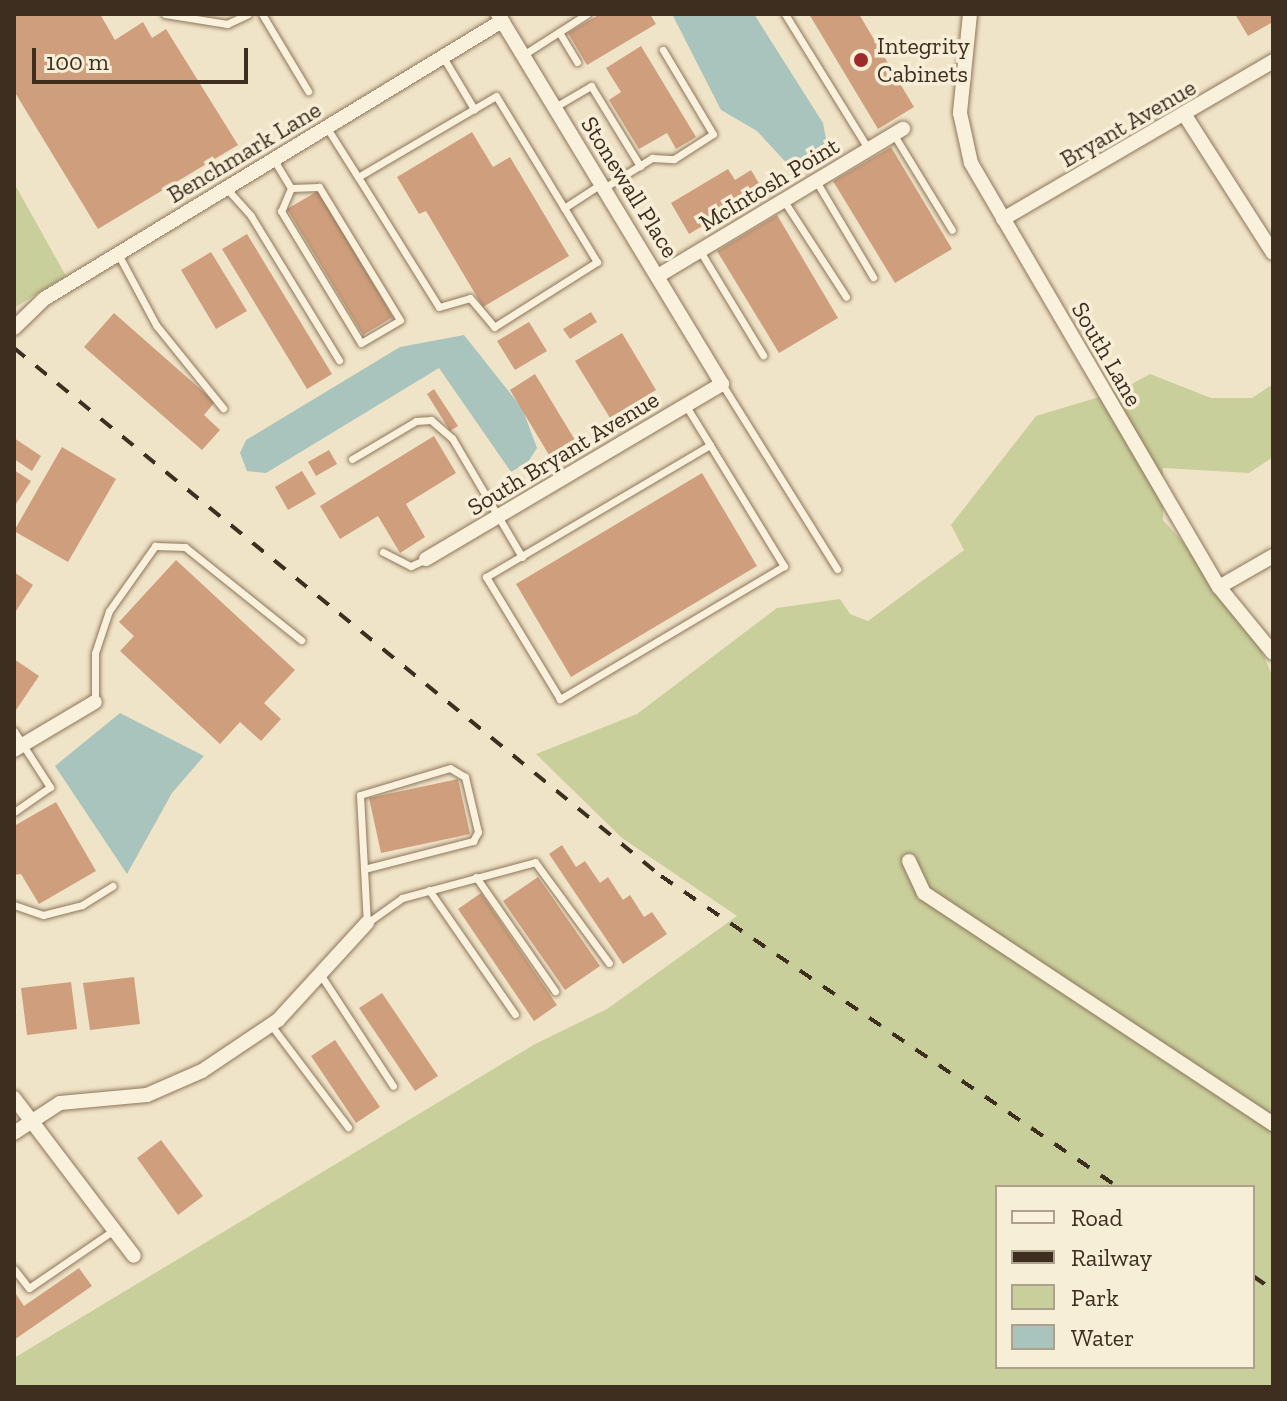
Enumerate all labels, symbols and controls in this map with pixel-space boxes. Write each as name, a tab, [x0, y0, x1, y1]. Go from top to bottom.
scale bar	[36, 32, 252, 82]
place label: Integrity Cabinets	[877, 32, 970, 88]
text: 100 m	[46, 47, 109, 76]
marker: Integrity Cabinets	[852, 51, 870, 69]
street label: Bryant Avenue	[1055, 72, 1201, 174]
street label: Benchmark Lane	[162, 95, 326, 209]
street label: Stonewall Place	[575, 111, 685, 263]
street label: McIntosh Point	[694, 131, 844, 237]
street label: South Lane	[1066, 297, 1148, 411]
street label: South Bryant Avenue	[462, 384, 664, 522]
legend	[995, 1185, 1255, 1369]
text: Road	[1071, 1203, 1123, 1232]
text: Railway	[1071, 1243, 1152, 1272]
text: Park	[1071, 1283, 1119, 1312]
text: Water	[1071, 1323, 1134, 1352]

